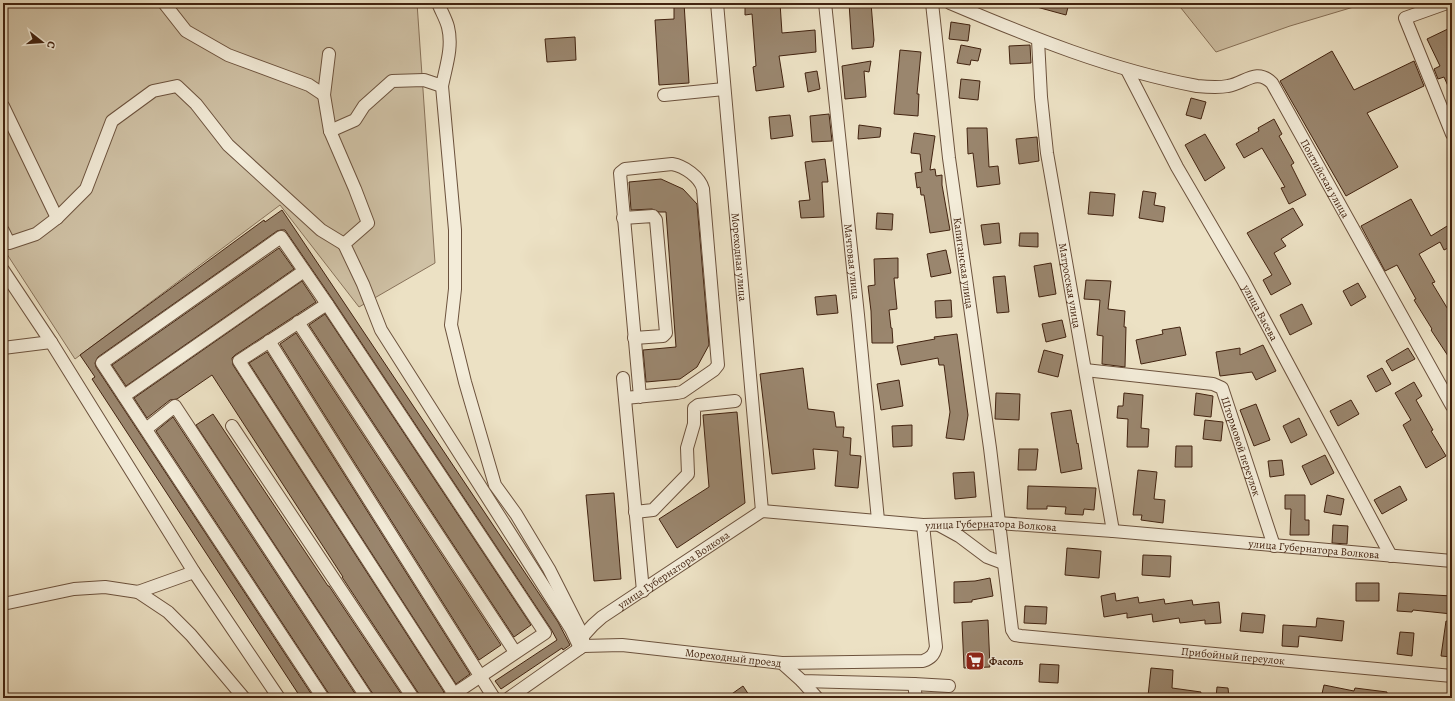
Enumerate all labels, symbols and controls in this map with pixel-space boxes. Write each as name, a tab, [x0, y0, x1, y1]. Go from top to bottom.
north arrow	[22, 22, 62, 62]
text: С	[43, 39, 59, 50]
street label: Понтийская улица	[1297, 136, 1354, 221]
street label: Мореходная улица	[728, 212, 751, 303]
street label: Капитанская улица	[950, 216, 978, 311]
street label: Мачтовая улица	[841, 223, 864, 301]
street label: Матросская улица	[1055, 242, 1085, 330]
street label: улица Васева	[1239, 281, 1282, 344]
street label: Штормовой переулок	[1218, 394, 1265, 498]
street label: улица Губернатора Волкова	[924, 515, 1058, 535]
street label: улица Губернатора Волкова	[614, 527, 733, 613]
street label: улица Губернатора Волкова	[1247, 535, 1381, 562]
street label: Прибойный переулок	[1181, 643, 1286, 668]
street label: Мореходный проезд	[684, 645, 783, 670]
supermarket icon: Фасоль	[964, 650, 986, 672]
place label: Фасоль	[989, 654, 1023, 669]

